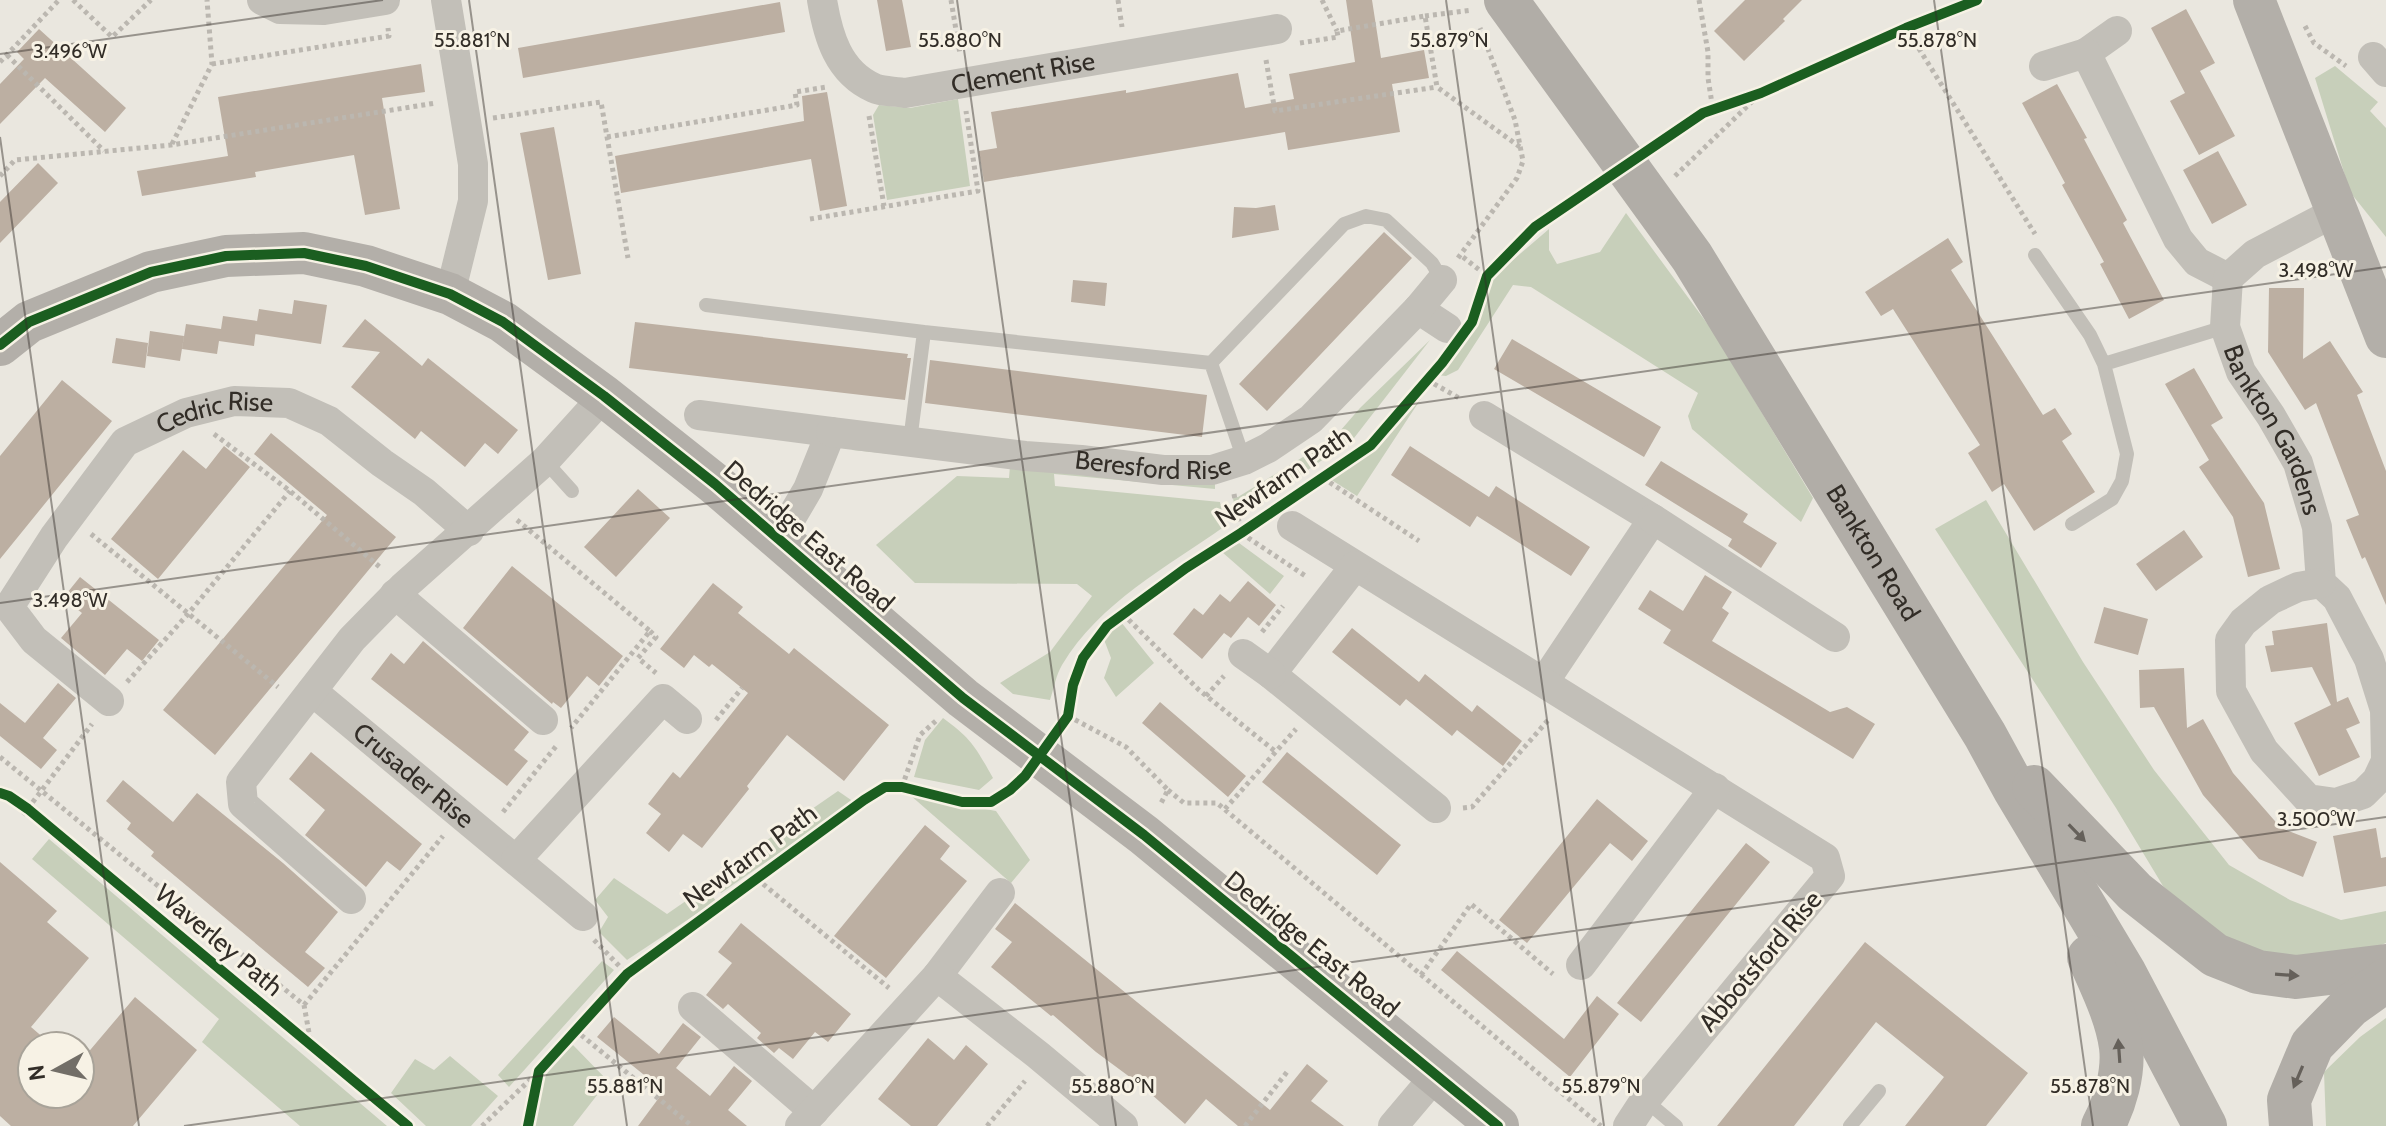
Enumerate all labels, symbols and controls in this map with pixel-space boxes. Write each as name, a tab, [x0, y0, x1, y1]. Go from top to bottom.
text: 55.881°N	[434, 28, 510, 52]
text: 55.880°N	[918, 28, 1002, 52]
text: 55.879°N	[1409, 28, 1489, 52]
text: 55.878°N	[1897, 28, 1977, 52]
text: 3.496°W	[33, 39, 107, 63]
street label: Clement Rise	[948, 45, 1097, 101]
text: 3.498°W	[2279, 258, 2353, 282]
street label: Bankton Gardens	[2217, 340, 2329, 519]
street label: Cedric Rise	[151, 385, 274, 441]
street label: Newfarm Path	[1209, 420, 1357, 534]
street label: Beresford Rise	[1073, 443, 1235, 487]
street label: Dedridge East Road	[717, 453, 901, 619]
street label: Bankton Road	[1819, 479, 1927, 627]
text: 3.498°W	[33, 588, 107, 612]
street label: Crusader Rise	[346, 716, 481, 835]
street label: Newfarm Path	[677, 797, 823, 915]
text: 3.500°W	[2277, 807, 2355, 831]
one-way arrow	[2067, 823, 2086, 842]
street label: Dedridge East Road	[1218, 864, 1406, 1024]
street label: Waverley Path	[148, 877, 290, 1003]
street label: Abbotsford Rise	[1692, 884, 1828, 1038]
one-way arrow	[2275, 969, 2300, 982]
north arrow	[16, 1030, 96, 1110]
one-way arrow	[2112, 1038, 2125, 1063]
text: N	[22, 1063, 51, 1082]
one-way arrow	[2292, 1065, 2305, 1089]
text: 55.881°N	[587, 1074, 663, 1098]
text: 55.880°N	[1071, 1074, 1155, 1098]
text: 55.879°N	[1561, 1074, 1641, 1098]
text: 55.878°N	[2050, 1074, 2130, 1098]

